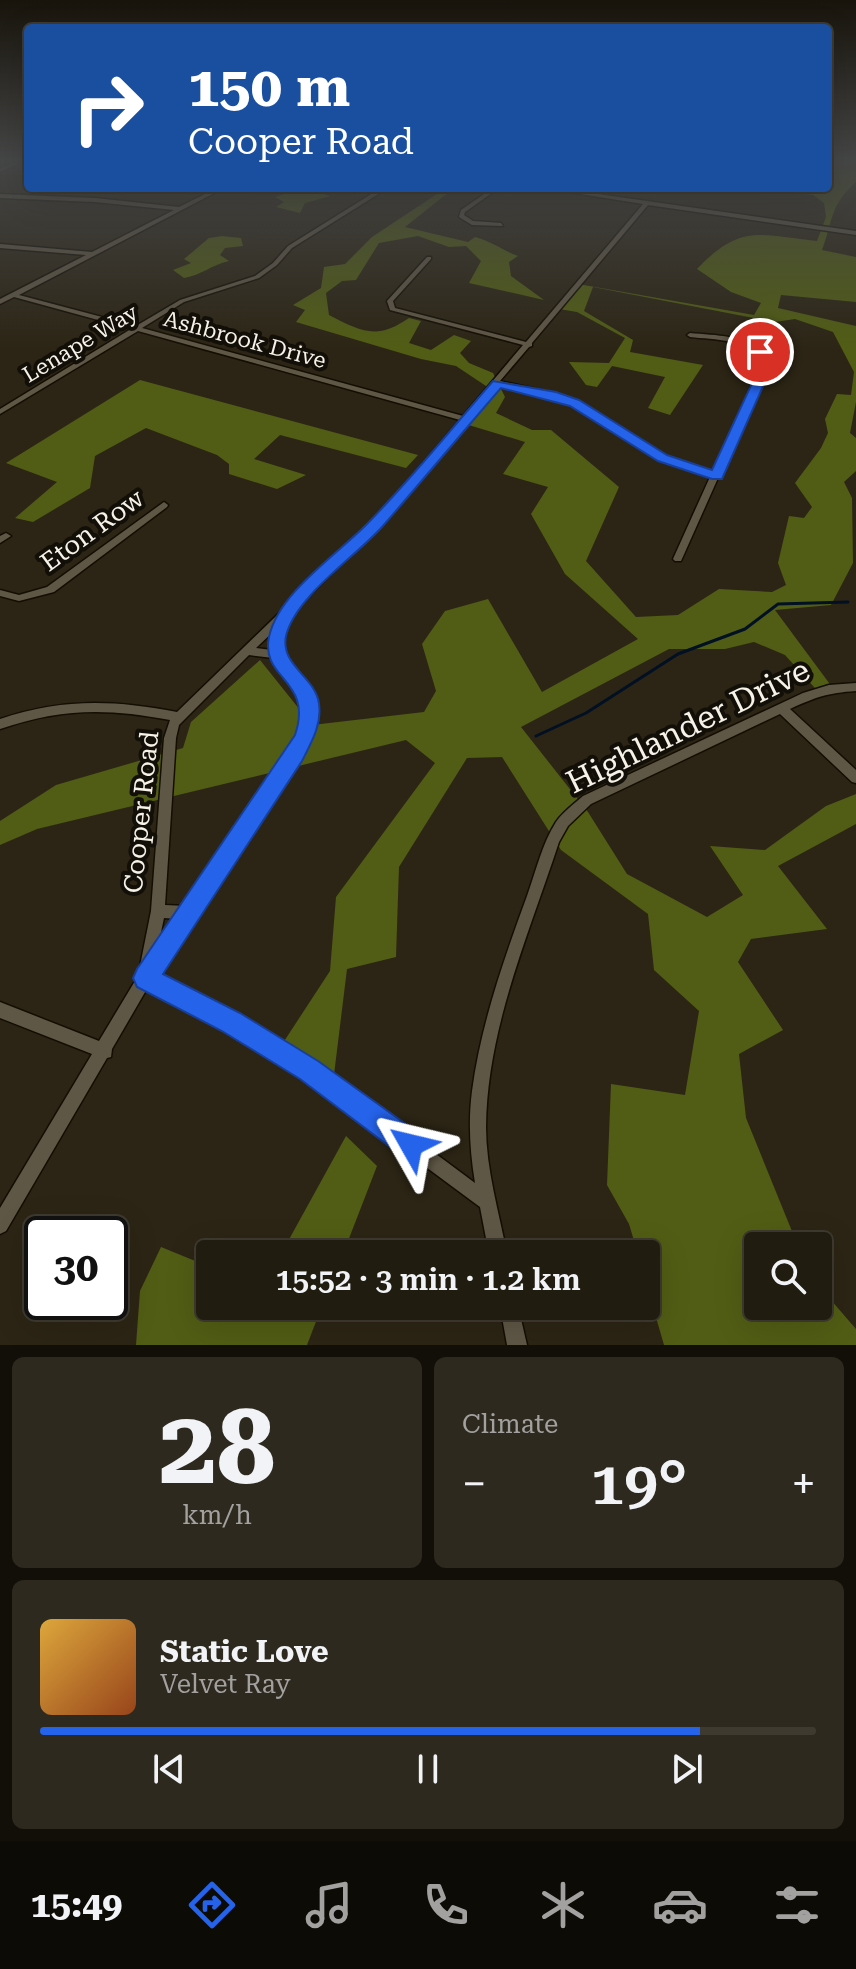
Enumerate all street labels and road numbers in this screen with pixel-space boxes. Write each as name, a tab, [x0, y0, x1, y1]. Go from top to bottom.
street label: Lenape Way	[18, 299, 142, 388]
street label: Ashbrook Drive	[161, 306, 329, 373]
street label: Eton Row	[35, 482, 150, 577]
street label: Highlander Drive	[560, 651, 816, 801]
street label: Cooper Road	[118, 729, 164, 895]

